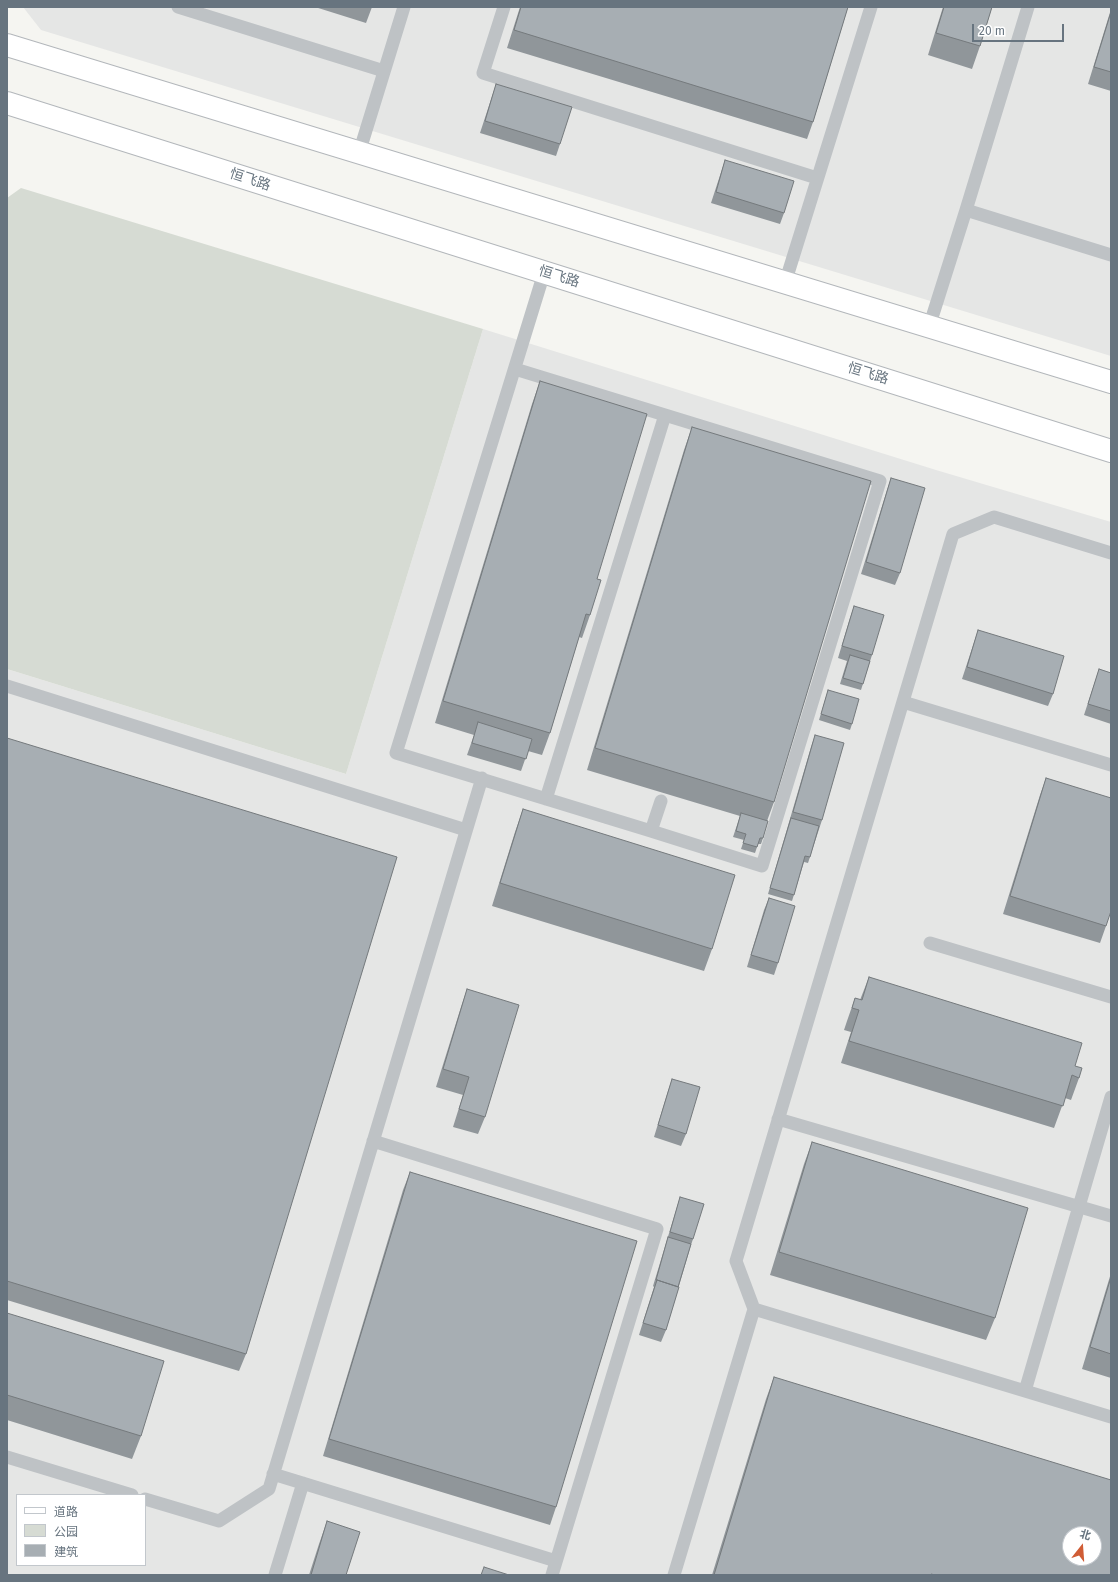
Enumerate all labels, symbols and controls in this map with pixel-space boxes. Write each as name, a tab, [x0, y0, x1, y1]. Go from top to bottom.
scale bar	[974, 16, 1066, 42]
text: 20 m	[979, 24, 1005, 38]
street label: 恒飞路	[227, 166, 273, 194]
street label: 恒飞路	[536, 263, 582, 291]
street label: 恒飞路	[845, 360, 891, 388]
legend	[16, 1494, 146, 1566]
text: 道路	[54, 1505, 78, 1519]
text: 公园	[54, 1525, 78, 1539]
north arrow	[1062, 1526, 1102, 1566]
text: 北	[1078, 1527, 1093, 1543]
text: 建筑	[54, 1545, 78, 1559]

